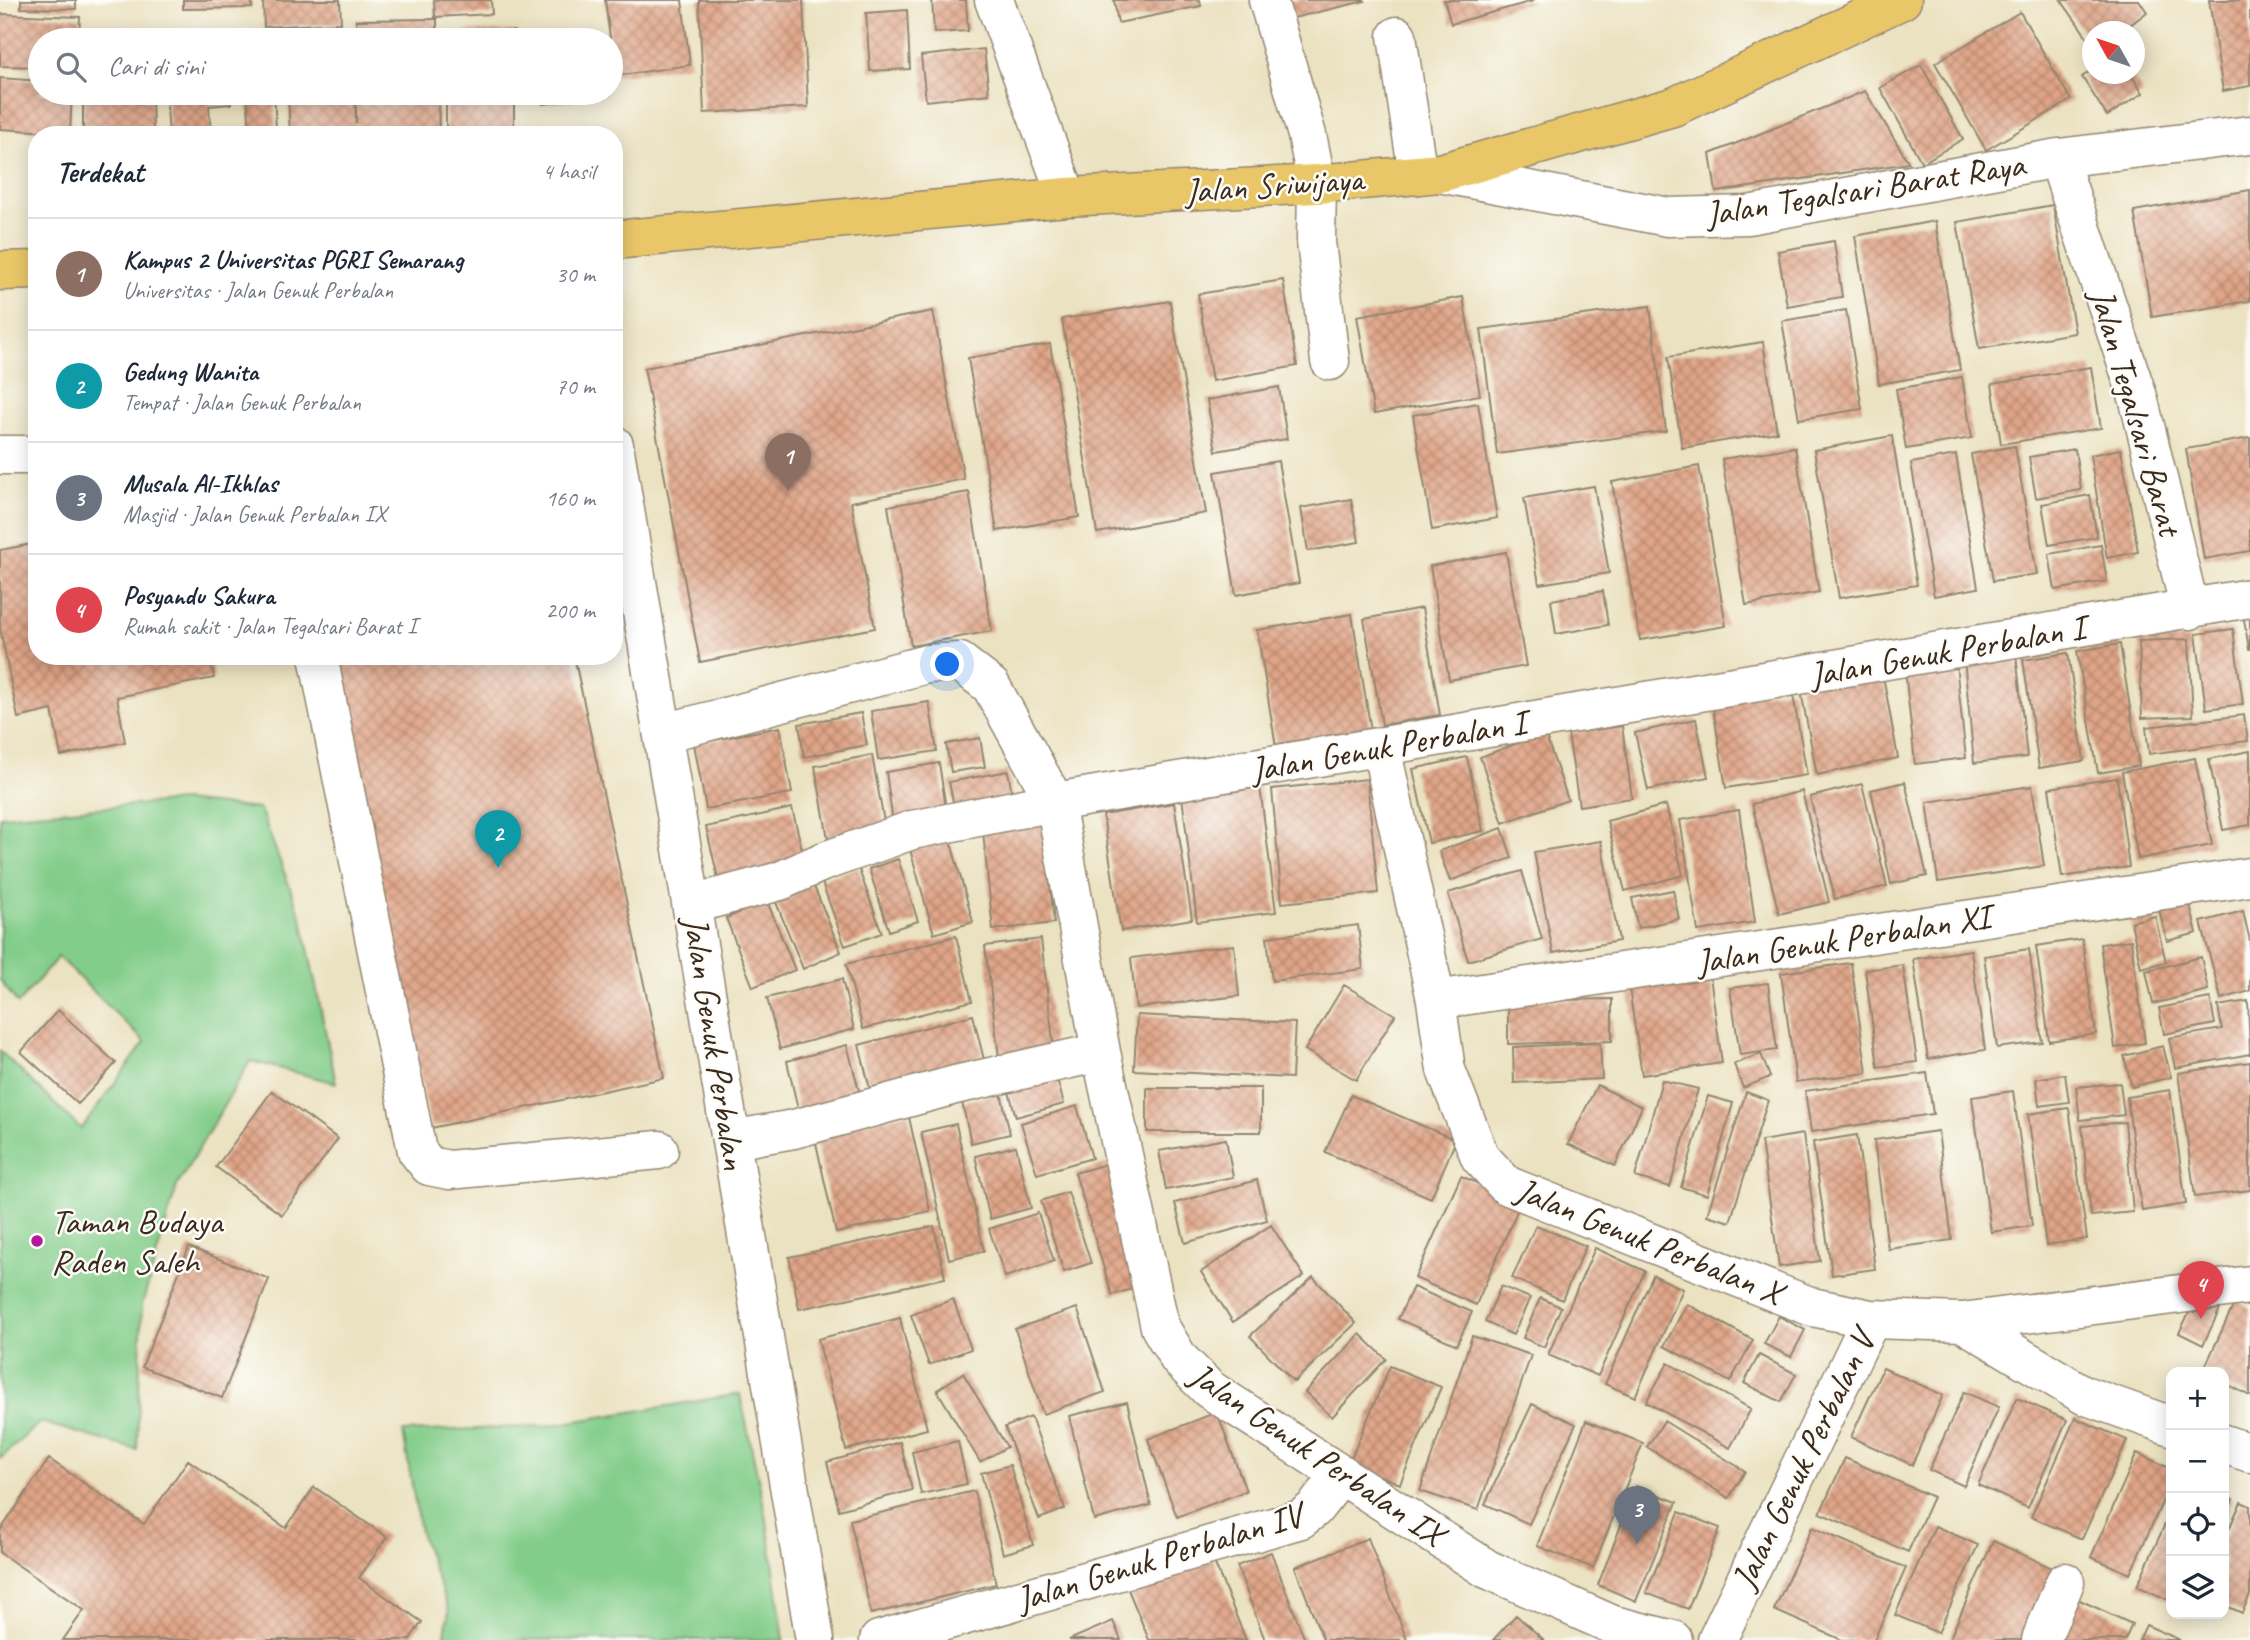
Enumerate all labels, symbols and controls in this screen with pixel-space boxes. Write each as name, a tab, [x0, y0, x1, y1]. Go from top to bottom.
north arrow	[2082, 21, 2145, 84]
search box	[28, 28, 623, 105]
icon: search	[52, 48, 90, 86]
text: Cari di sini	[108, 50, 204, 83]
street label: Jalan Tegalsari Barat Raya	[1701, 141, 2030, 237]
text: Terdekat	[56, 153, 144, 191]
street label: Jalan Sriwijaya	[1181, 156, 1367, 214]
text: 4 hasil	[542, 157, 595, 186]
text: Kampus 2 Universitas PGRI Semarang	[123, 243, 463, 276]
text: 1	[74, 260, 84, 289]
text: 30 m	[556, 260, 595, 289]
text: Universitas · Jalan Genuk Perbalan	[123, 276, 393, 305]
street label: Jalan Tegalsari Barat	[2079, 282, 2194, 544]
text: Gedung Wanita	[123, 355, 258, 388]
text: 2	[74, 372, 84, 401]
text: 70 m	[556, 372, 595, 401]
text: Tempat · Jalan Genuk Perbalan	[123, 388, 361, 417]
pin: 1	[765, 433, 811, 491]
text: Musala Al-Ikhlas	[123, 467, 278, 500]
text: 3	[74, 484, 84, 513]
text: 160 m	[546, 484, 595, 513]
text: Masjid · Jalan Genuk Perbalan IX	[123, 500, 386, 529]
text: Posyandu Sakura	[123, 579, 275, 612]
text: 4	[74, 596, 84, 625]
text: 200 m	[546, 596, 595, 625]
street label: Jalan Genuk Perbalan I	[1804, 603, 2096, 698]
text: Rumah sakit · Jalan Tegalsari Barat I	[123, 612, 416, 641]
your location	[930, 647, 964, 681]
street label: Jalan Genuk Perbalan I	[1245, 698, 1537, 793]
pin: 2	[475, 810, 521, 868]
street label: Jalan Genuk Perbalan XI	[1691, 892, 2001, 985]
street label: Jalan Genuk Perbalan	[672, 911, 757, 1173]
street label: Jalan Genuk Perbalan X	[1508, 1166, 1794, 1317]
place label: Taman Budaya Raden Saleh	[51, 1199, 224, 1284]
marker: Taman Budaya Raden Saleh	[29, 1233, 45, 1249]
pin: 4	[2178, 1261, 2224, 1319]
street label: Jalan Genuk Perbalan V	[1720, 1318, 1888, 1598]
street label: Jalan Genuk Perbalan IX	[1180, 1351, 1457, 1559]
map controls	[2166, 1367, 2229, 1619]
button: +	[2166, 1367, 2229, 1430]
button: −	[2166, 1430, 2229, 1493]
pin: 3	[1614, 1486, 1660, 1544]
street label: Jalan Genuk Perbalan IV	[1009, 1490, 1314, 1622]
button: locate	[2166, 1493, 2229, 1556]
button: layers	[2166, 1556, 2229, 1619]

